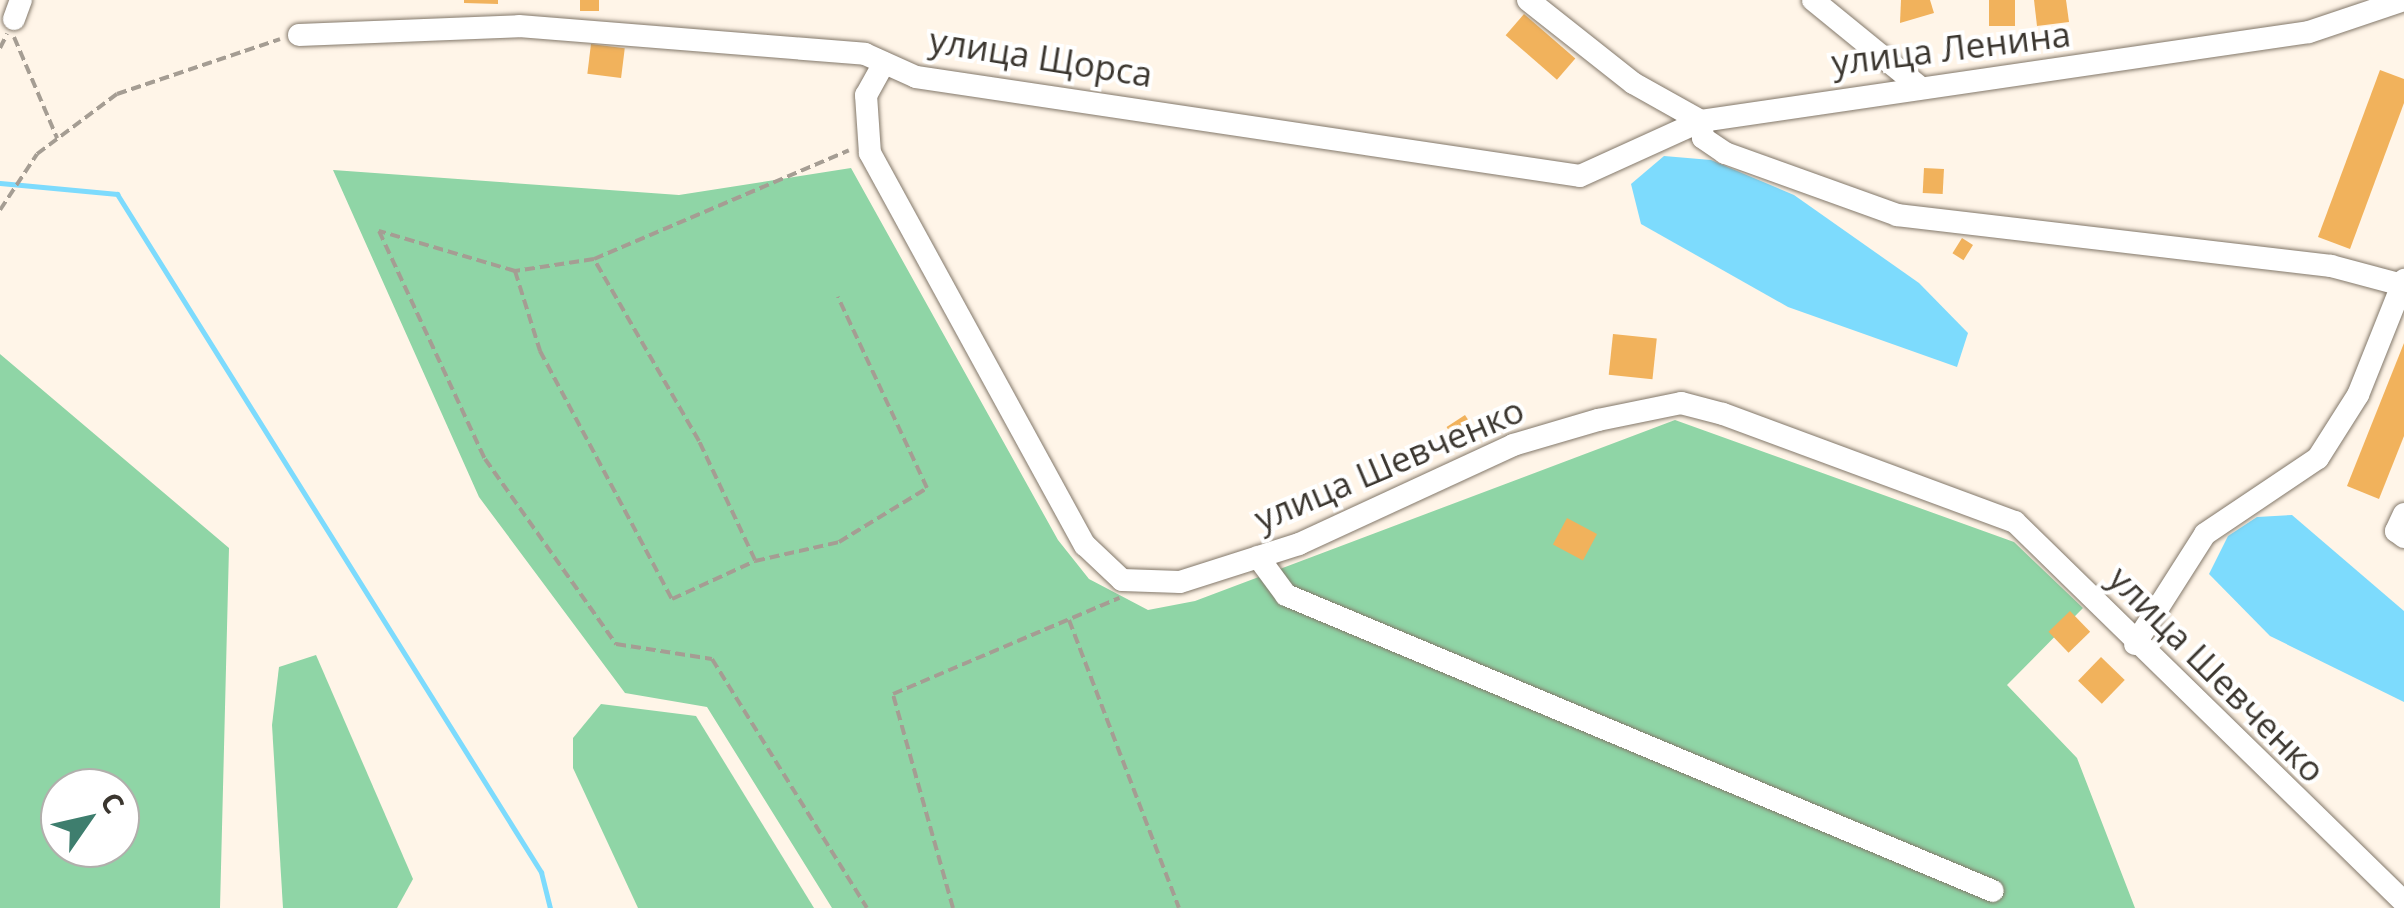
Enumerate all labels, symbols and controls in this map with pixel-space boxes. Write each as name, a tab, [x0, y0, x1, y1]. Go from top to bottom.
street label: улица Ленина	[1829, 13, 2073, 83]
street label: улица Щорса	[926, 19, 1156, 95]
street label: улица Шевченко	[1248, 388, 1530, 540]
street label: улица Шевченко	[2100, 557, 2334, 791]
north arrow	[40, 768, 140, 868]
text: С	[92, 784, 134, 820]

